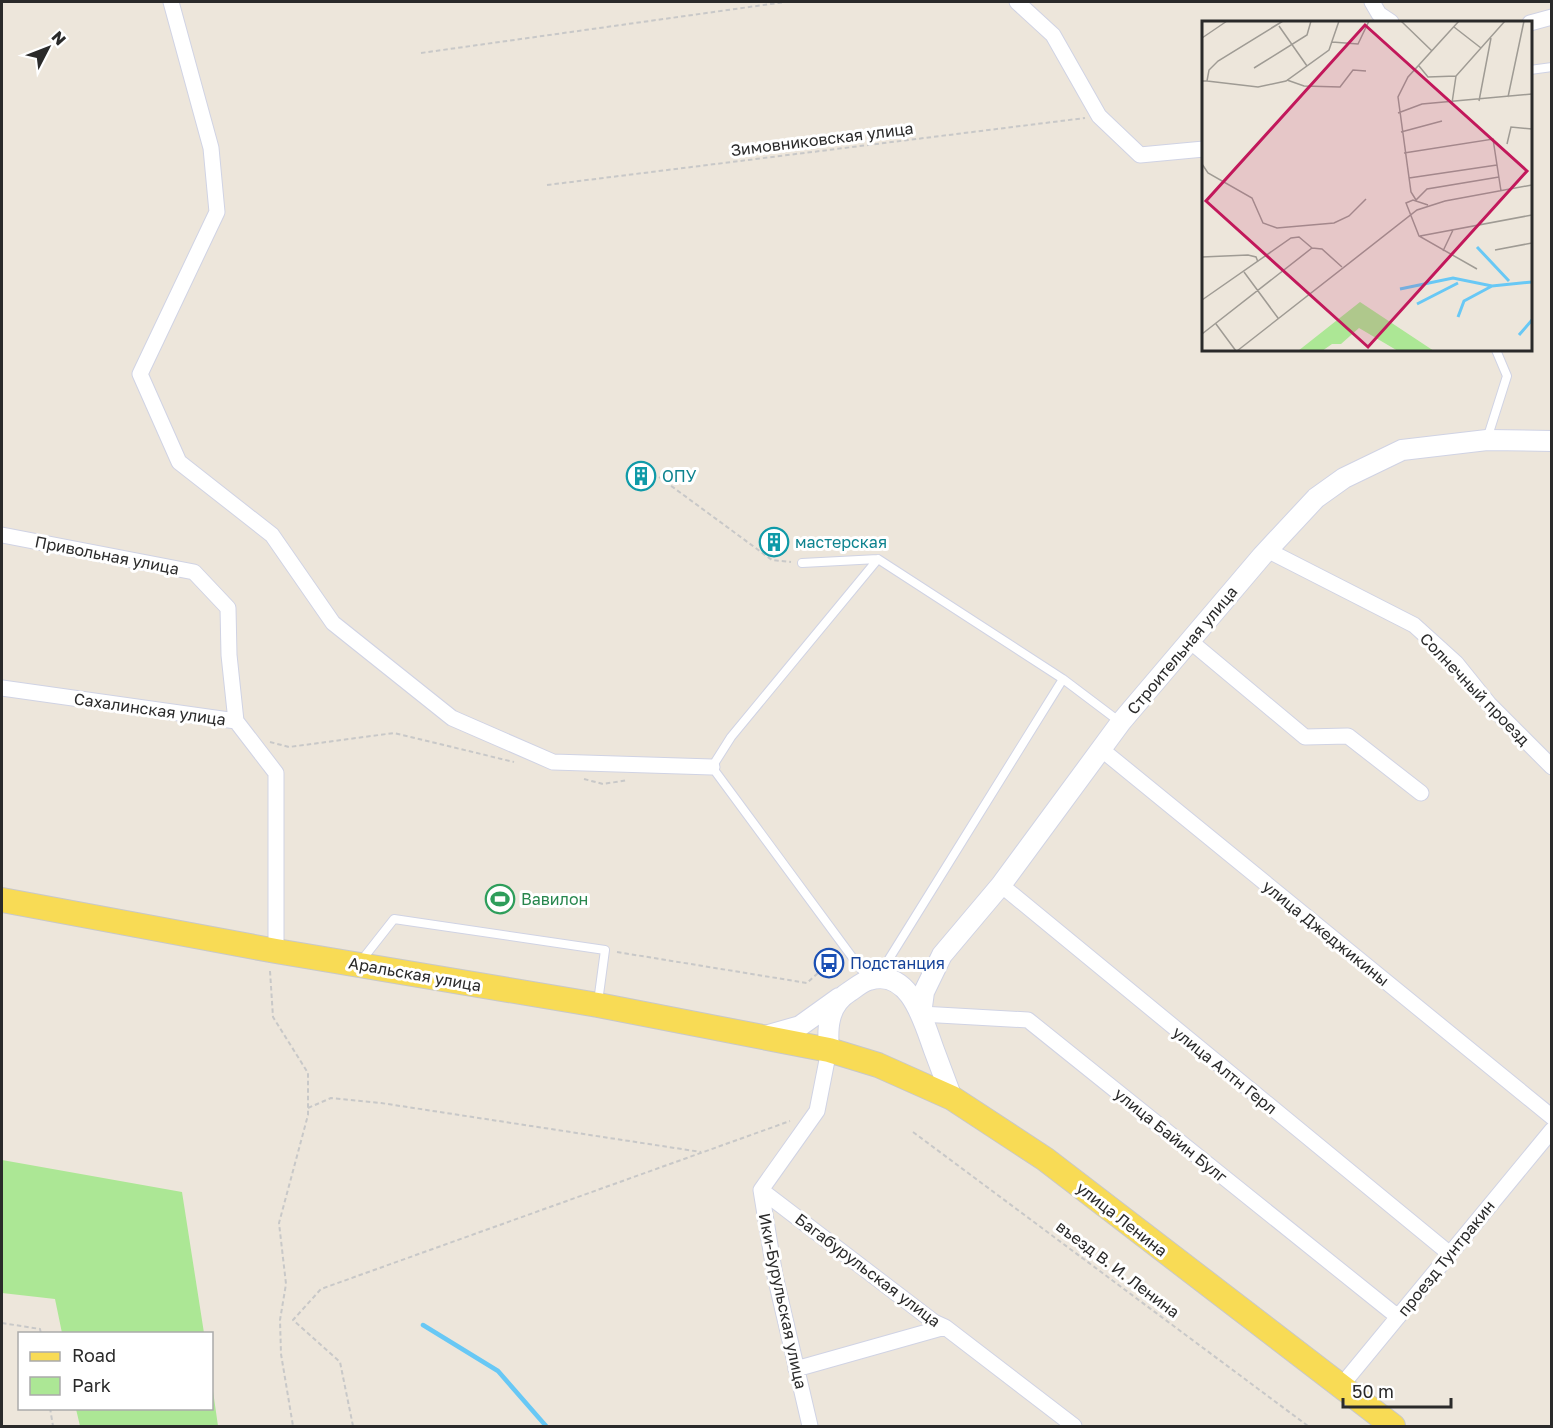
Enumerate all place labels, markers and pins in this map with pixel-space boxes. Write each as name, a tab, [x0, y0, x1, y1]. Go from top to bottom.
building icon: ОПУ	[625, 460, 657, 492]
place label: ОПУ	[662, 466, 697, 486]
building icon: мастерская	[758, 526, 790, 558]
place label: мастерская	[795, 532, 887, 552]
sports icon: Вавилон	[484, 883, 516, 915]
place label: Вавилон	[521, 889, 588, 909]
bus stop icon: Подстанция	[813, 947, 845, 979]
place label: Подстанция	[850, 953, 945, 973]

